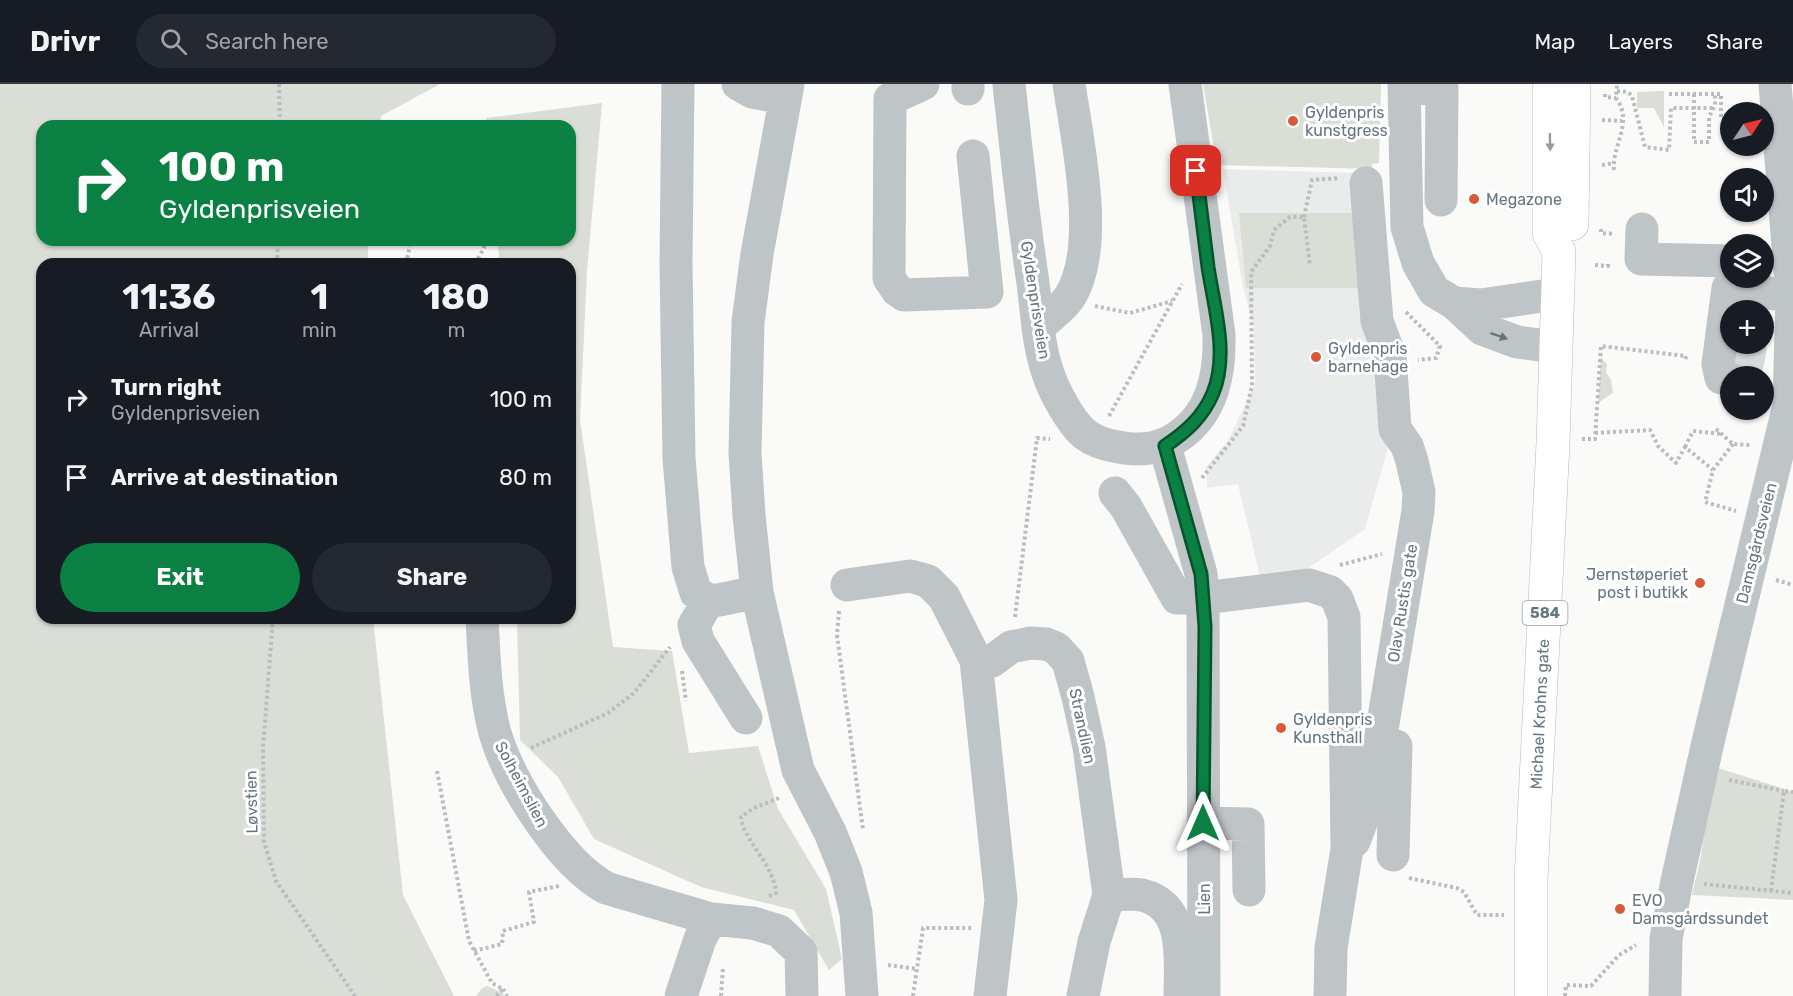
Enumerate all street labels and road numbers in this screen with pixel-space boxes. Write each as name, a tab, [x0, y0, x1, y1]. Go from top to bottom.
street label: Gyldenprisveien	[1017, 240, 1054, 360]
street label: Damsgårdsveien	[1732, 481, 1781, 606]
street label: Olav Rustis gate	[1384, 542, 1421, 664]
road number: 584	[1522, 601, 1568, 625]
street label: Michael Krohns gate	[1527, 638, 1553, 790]
street label: Strandlien	[1065, 687, 1100, 766]
street label: Solheimslien	[491, 738, 552, 830]
street label: Løvstien	[241, 770, 262, 834]
street label: Lien	[1195, 883, 1214, 915]

